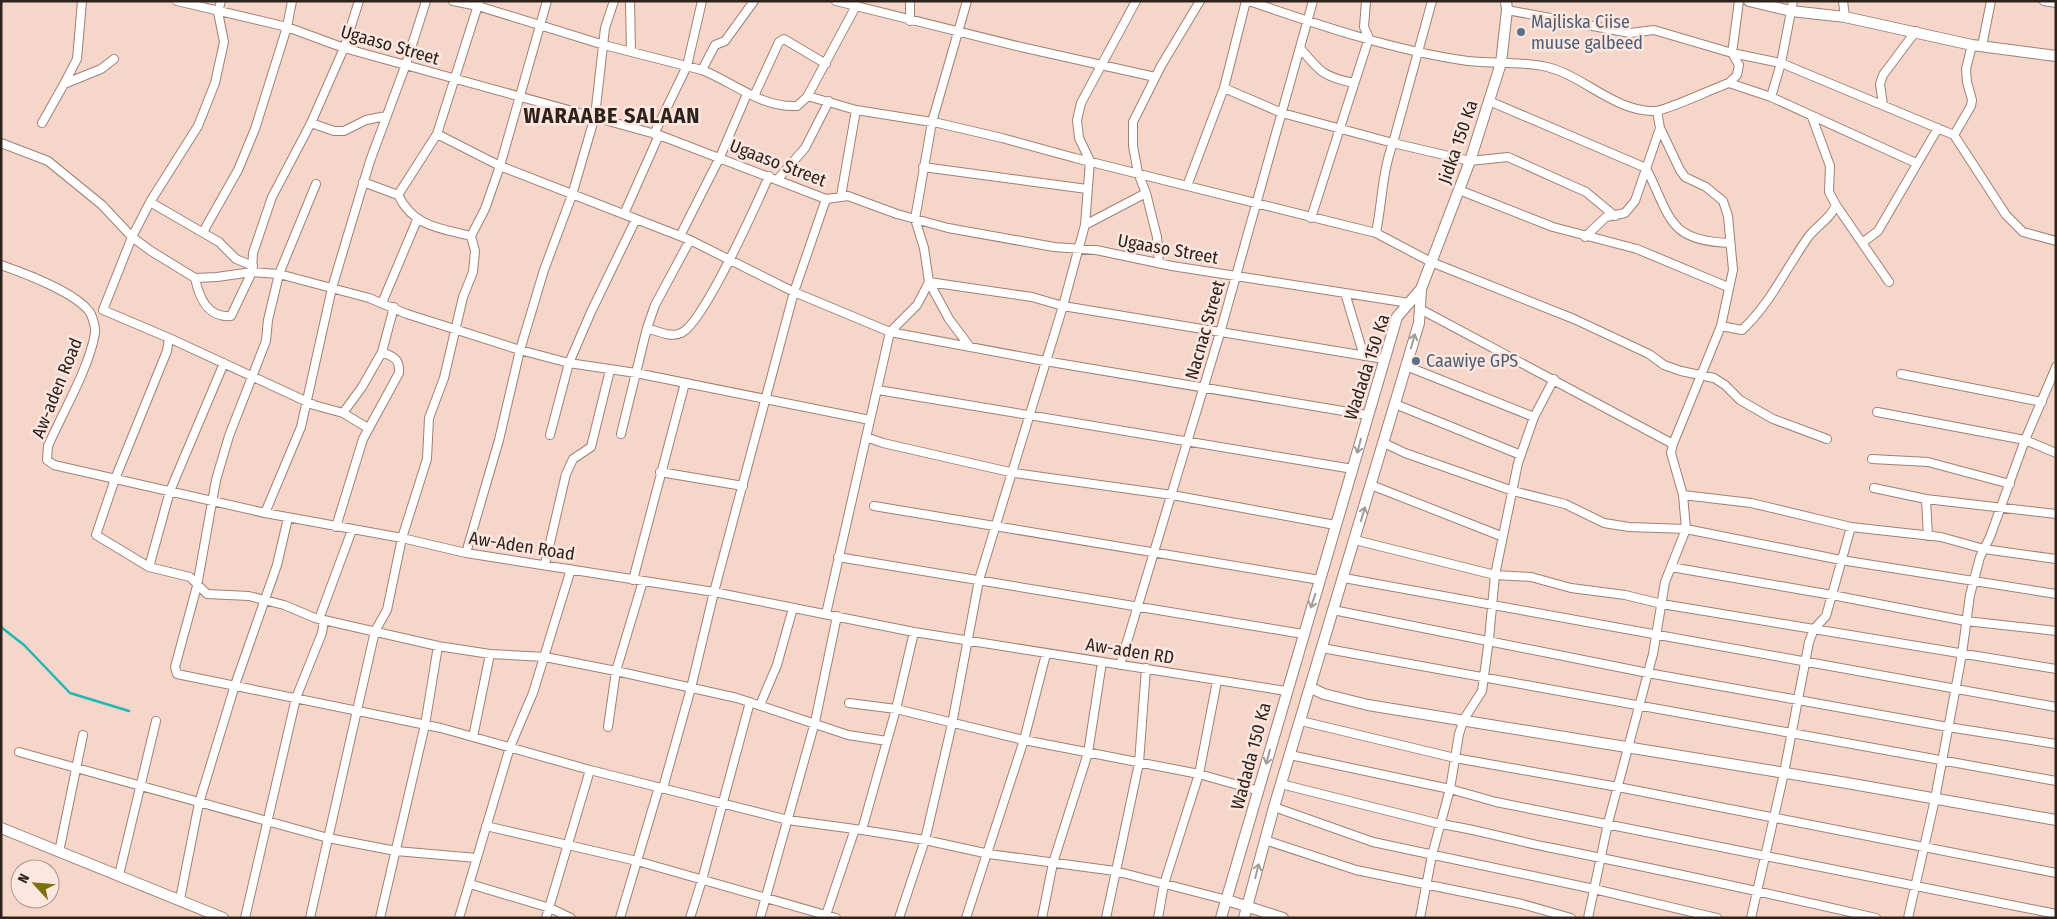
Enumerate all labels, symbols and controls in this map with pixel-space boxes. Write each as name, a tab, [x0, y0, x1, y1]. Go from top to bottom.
place label: Majliska Ciise muuse galbeed	[1531, 11, 1643, 54]
street label: Ugaaso Street	[338, 20, 442, 70]
marker: Majliska Ciise muuse galbeed	[1515, 26, 1527, 38]
street label: Jidka 150 Ka	[1433, 97, 1483, 187]
district label: WARAABE SALAAN	[523, 102, 701, 129]
street label: Ugaaso Street	[727, 134, 830, 192]
street label: Ugaaso Street	[1116, 229, 1220, 269]
street label: Nacnac Street	[1180, 278, 1230, 382]
street label: Wadada 150 Ka	[1340, 311, 1395, 423]
one-way arrow	[1409, 333, 1419, 349]
street label: Aw-aden Road	[27, 335, 87, 441]
place label: Caawiye GPS	[1426, 350, 1518, 372]
marker: Caawiye GPS	[1410, 355, 1422, 367]
one-way arrow	[1354, 437, 1364, 453]
one-way arrow	[1359, 506, 1368, 522]
street label: Aw-Aden Road	[468, 527, 576, 565]
one-way arrow	[1308, 593, 1318, 609]
street label: Aw-aden RD	[1084, 633, 1176, 669]
street label: Wadada 150 Ka	[1226, 700, 1276, 812]
one-way arrow	[1263, 749, 1273, 765]
north arrow	[10, 859, 60, 909]
one-way arrow	[1253, 863, 1262, 879]
text: N	[14, 871, 33, 886]

